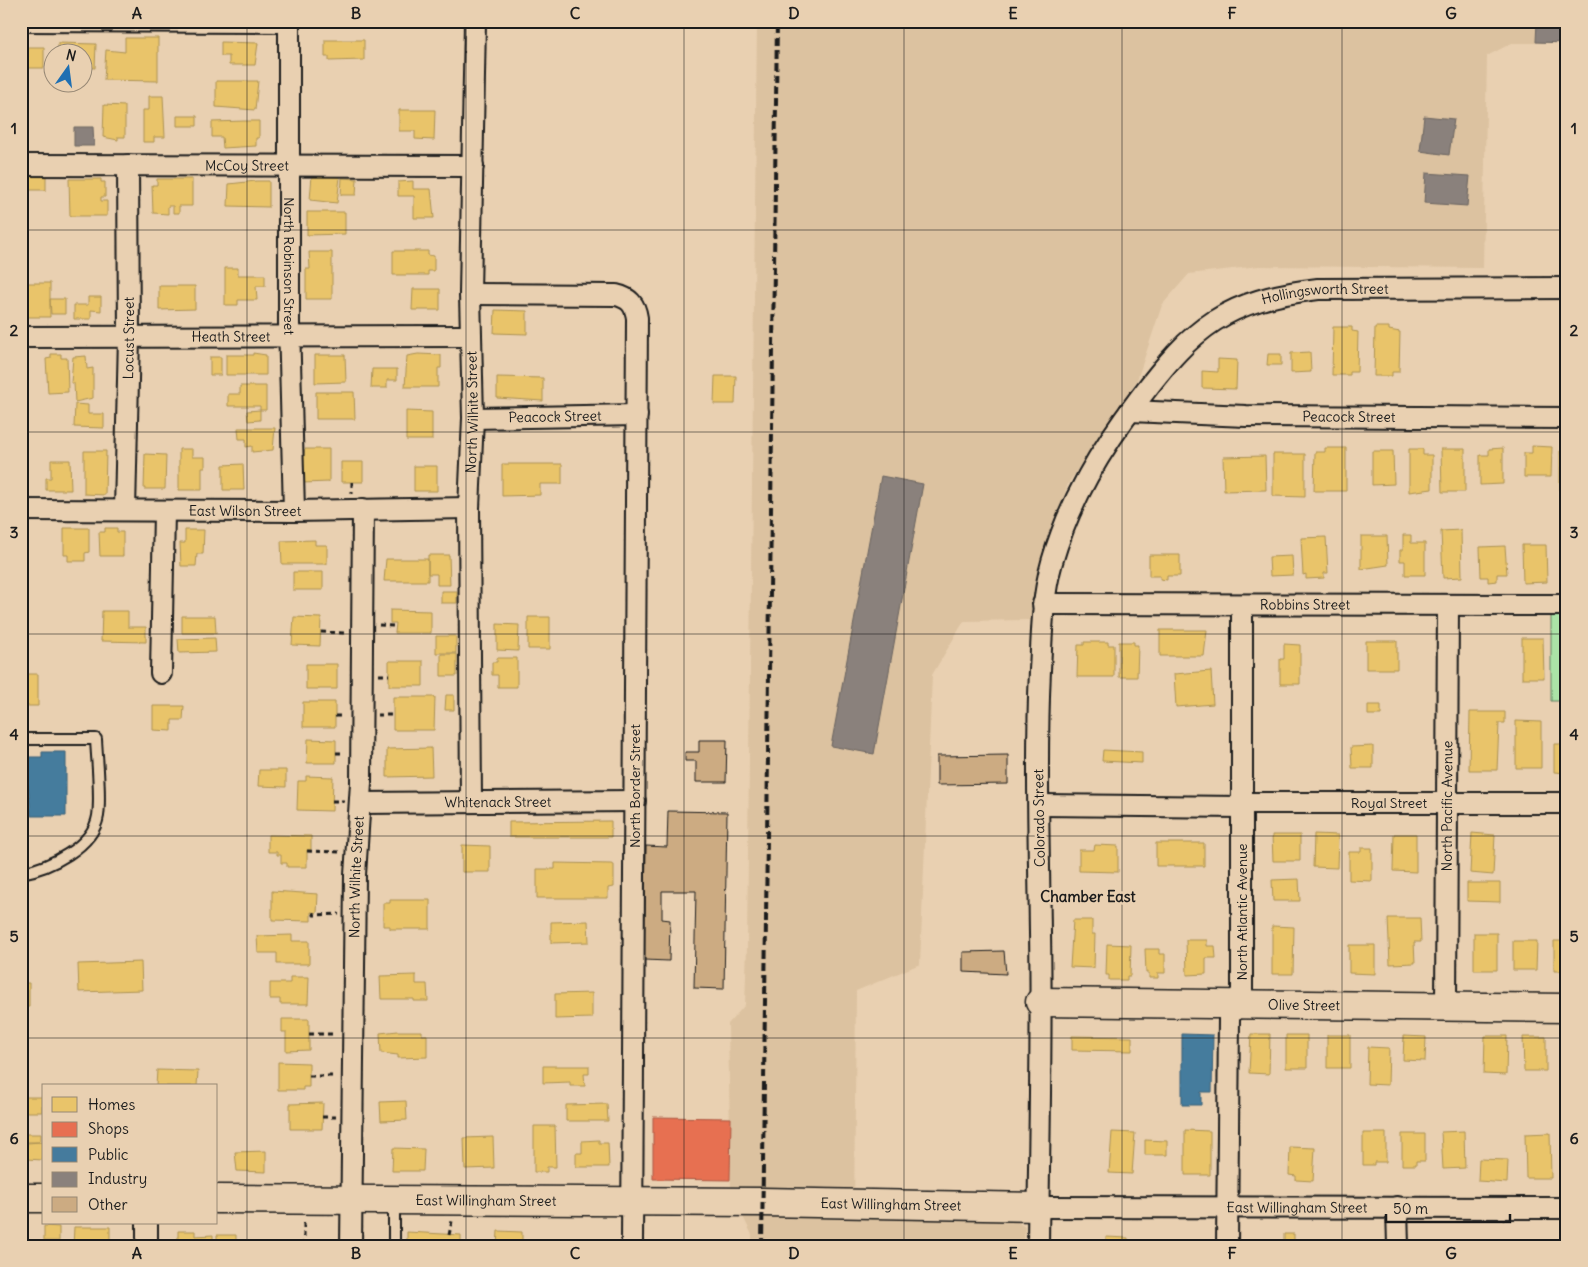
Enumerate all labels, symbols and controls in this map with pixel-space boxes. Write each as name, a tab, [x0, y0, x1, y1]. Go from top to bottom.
text: A	[132, 3, 142, 23]
text: B	[351, 3, 362, 23]
text: C	[570, 3, 581, 23]
text: D	[788, 3, 800, 23]
text: E	[1008, 3, 1018, 23]
text: F	[1227, 3, 1237, 23]
text: G	[1445, 3, 1457, 23]
north arrow	[42, 42, 92, 92]
text: N	[64, 45, 78, 65]
text: 1	[11, 118, 17, 138]
text: 1	[1571, 118, 1577, 138]
street label: McCoy Street	[205, 156, 289, 175]
street label: North Robinson Street	[280, 197, 298, 336]
street label: Hollingsworth Street	[1259, 280, 1389, 308]
street label: Locust Street	[119, 296, 138, 379]
text: 2	[10, 320, 19, 340]
text: 2	[1570, 320, 1579, 340]
street label: Heath Street	[191, 327, 271, 346]
street label: North Wilhite Street	[462, 350, 482, 474]
street label: Peacock Street	[508, 407, 602, 426]
street label: Peacock Street	[1302, 407, 1396, 426]
street label: East Wilson Street	[189, 502, 302, 520]
text: 3	[9, 522, 19, 542]
text: 3	[1569, 522, 1579, 542]
street label: Robbins Street	[1260, 595, 1351, 614]
text: 4	[9, 724, 19, 744]
street label: North Border Street	[626, 724, 644, 848]
text: 4	[1569, 724, 1579, 744]
street label: North Pacific Avenue	[1438, 741, 1456, 871]
street label: Colorado Street	[1029, 768, 1049, 867]
street label: Whitenack Street	[444, 793, 552, 811]
street label: Royal Street	[1351, 794, 1428, 812]
street label: North Wilhite Street	[345, 815, 368, 938]
street label: North Atlantic Avenue	[1233, 843, 1251, 981]
district label: Chamber East	[1040, 887, 1137, 906]
text: 5	[9, 926, 19, 946]
text: 5	[1569, 926, 1579, 946]
street label: Olive Street	[1268, 996, 1340, 1014]
legend	[42, 1084, 218, 1224]
text: Homes	[88, 1095, 135, 1114]
text: Shops	[88, 1119, 129, 1138]
text: 6	[9, 1128, 19, 1148]
text: 6	[1569, 1128, 1579, 1148]
text: Public	[88, 1145, 129, 1164]
text: Industry	[88, 1169, 147, 1188]
street label: East Willingham Street	[416, 1191, 557, 1210]
scale bar	[1386, 1192, 1509, 1224]
street label: East Willingham Street	[820, 1194, 962, 1215]
text: Other	[88, 1195, 128, 1214]
street label: East Willingham Street	[1227, 1198, 1368, 1217]
text: 50 m	[1393, 1199, 1428, 1218]
text: A	[132, 1243, 142, 1263]
text: B	[351, 1243, 362, 1263]
text: C	[570, 1243, 581, 1263]
text: D	[788, 1243, 800, 1263]
text: E	[1008, 1243, 1018, 1263]
text: F	[1227, 1243, 1237, 1263]
text: G	[1445, 1243, 1457, 1263]

